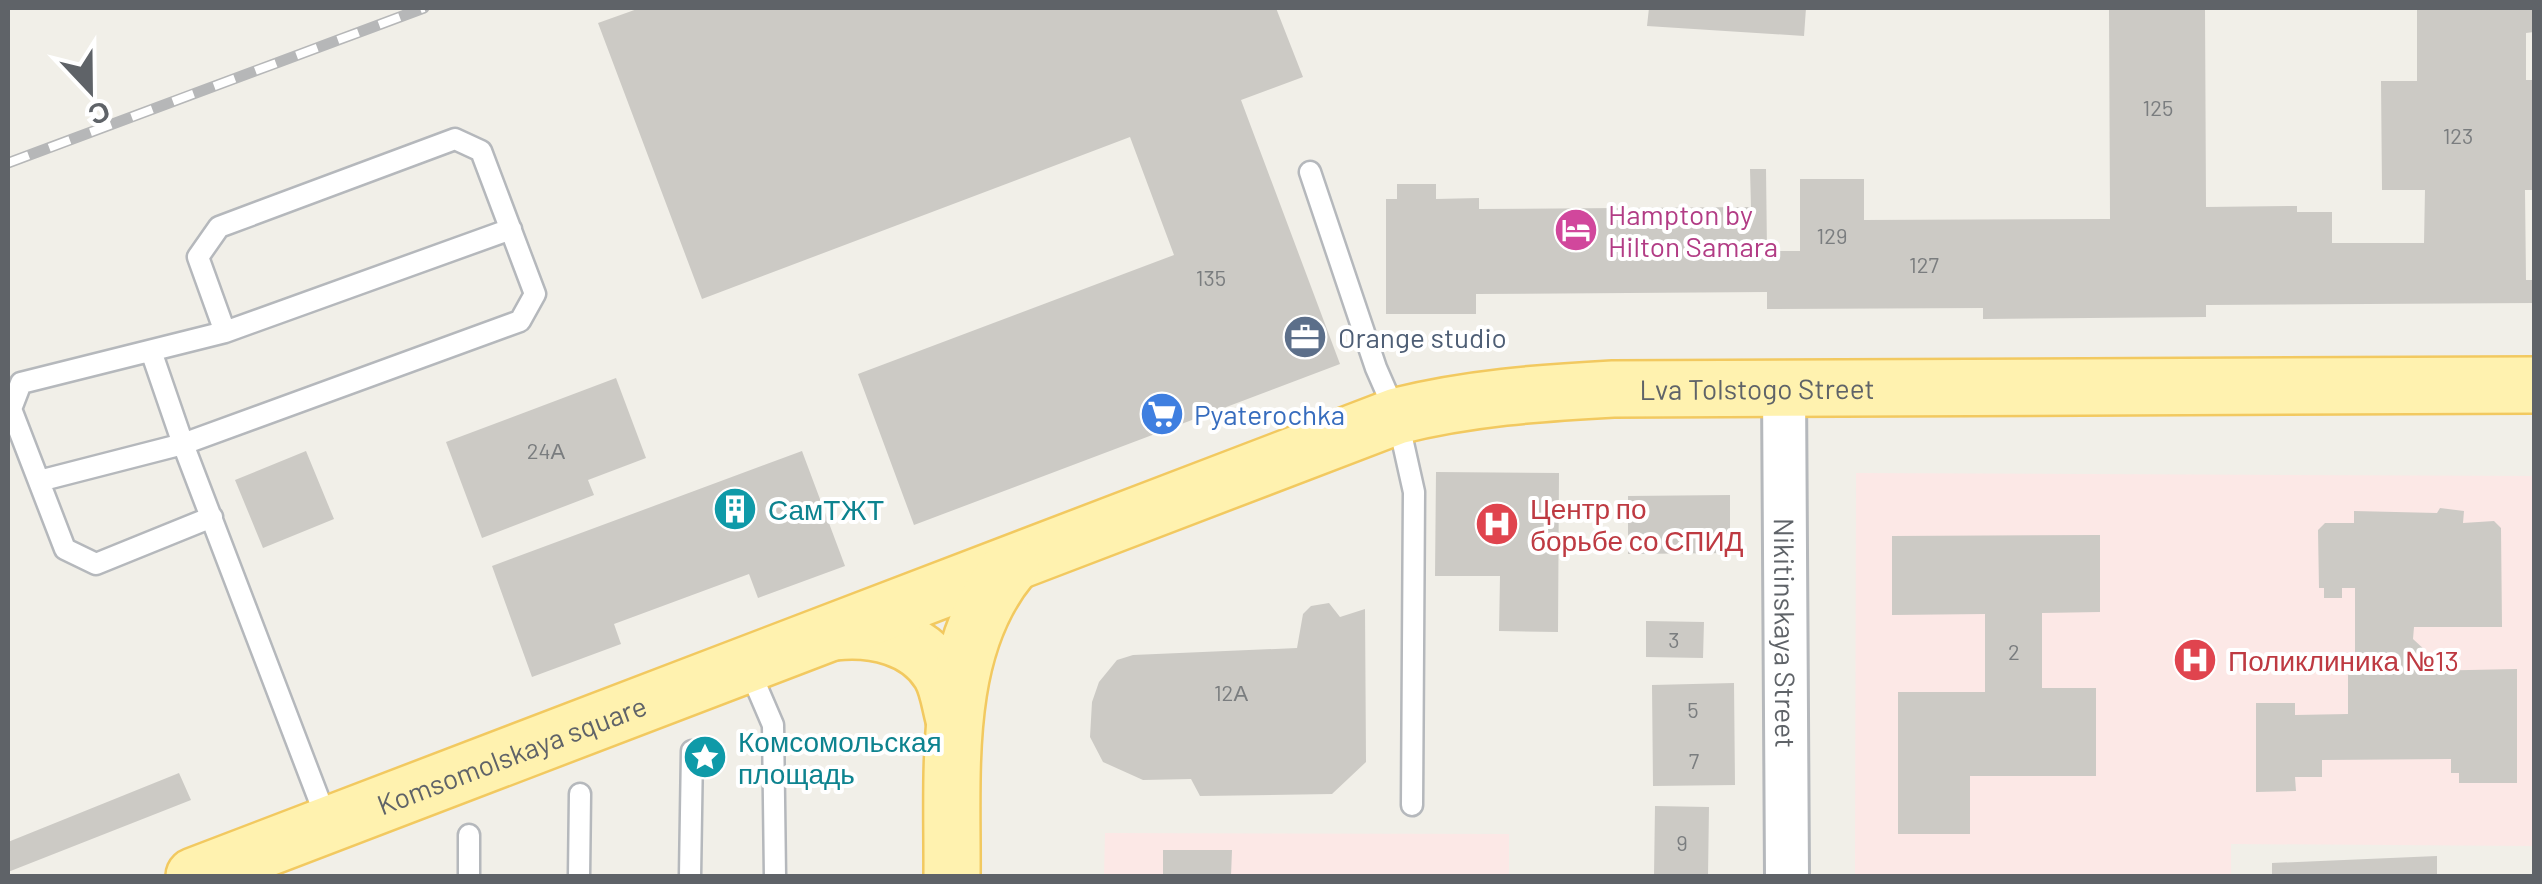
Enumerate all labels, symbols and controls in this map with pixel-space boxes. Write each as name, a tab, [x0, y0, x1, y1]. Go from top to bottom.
north arrow	[40, 40, 140, 140]
house number: 125	[2143, 94, 2173, 120]
text: С	[84, 95, 115, 134]
house number: 123	[2443, 122, 2473, 148]
place label: Hampton by Hilton Samara	[1608, 197, 1778, 263]
hotel icon: Hampton by Hilton Samara	[1553, 207, 1599, 253]
house number: 129	[1817, 222, 1847, 248]
house number: 127	[1909, 251, 1939, 277]
house number: 135	[1196, 264, 1226, 290]
office icon: Orange studio	[1282, 314, 1328, 360]
place label: Orange studio	[1338, 320, 1507, 354]
street label: Lva Tolstogo Street	[1639, 371, 1875, 406]
supermarket icon: Pyaterochka	[1139, 391, 1185, 437]
place label: Pyaterochka	[1194, 397, 1345, 431]
house number: 24А	[527, 437, 566, 463]
building icon: СамТЖТ	[712, 486, 758, 532]
place label: Центр по борьбе со СПИД	[1530, 491, 1744, 557]
place label: СамТЖТ	[768, 492, 884, 526]
hospital icon: Центр по борьбе со СПИД	[1474, 501, 1520, 547]
street label: Nikitinskaya Street	[1768, 518, 1803, 748]
house number: 3	[1668, 626, 1680, 652]
hospital icon: Поликлиника №13	[2172, 637, 2218, 683]
house number: 2	[2008, 638, 2020, 664]
place label: Поликлиника №13	[2228, 643, 2459, 677]
house number: 12А	[1214, 679, 1248, 705]
street label: Komsomolskaya square	[372, 688, 651, 821]
house number: 5	[1687, 696, 1699, 722]
place label: Комсомольская площадь	[738, 724, 942, 790]
place icon: Комсомольская площадь	[682, 734, 728, 780]
house number: 7	[1689, 747, 1699, 773]
house number: 9	[1676, 829, 1688, 855]

